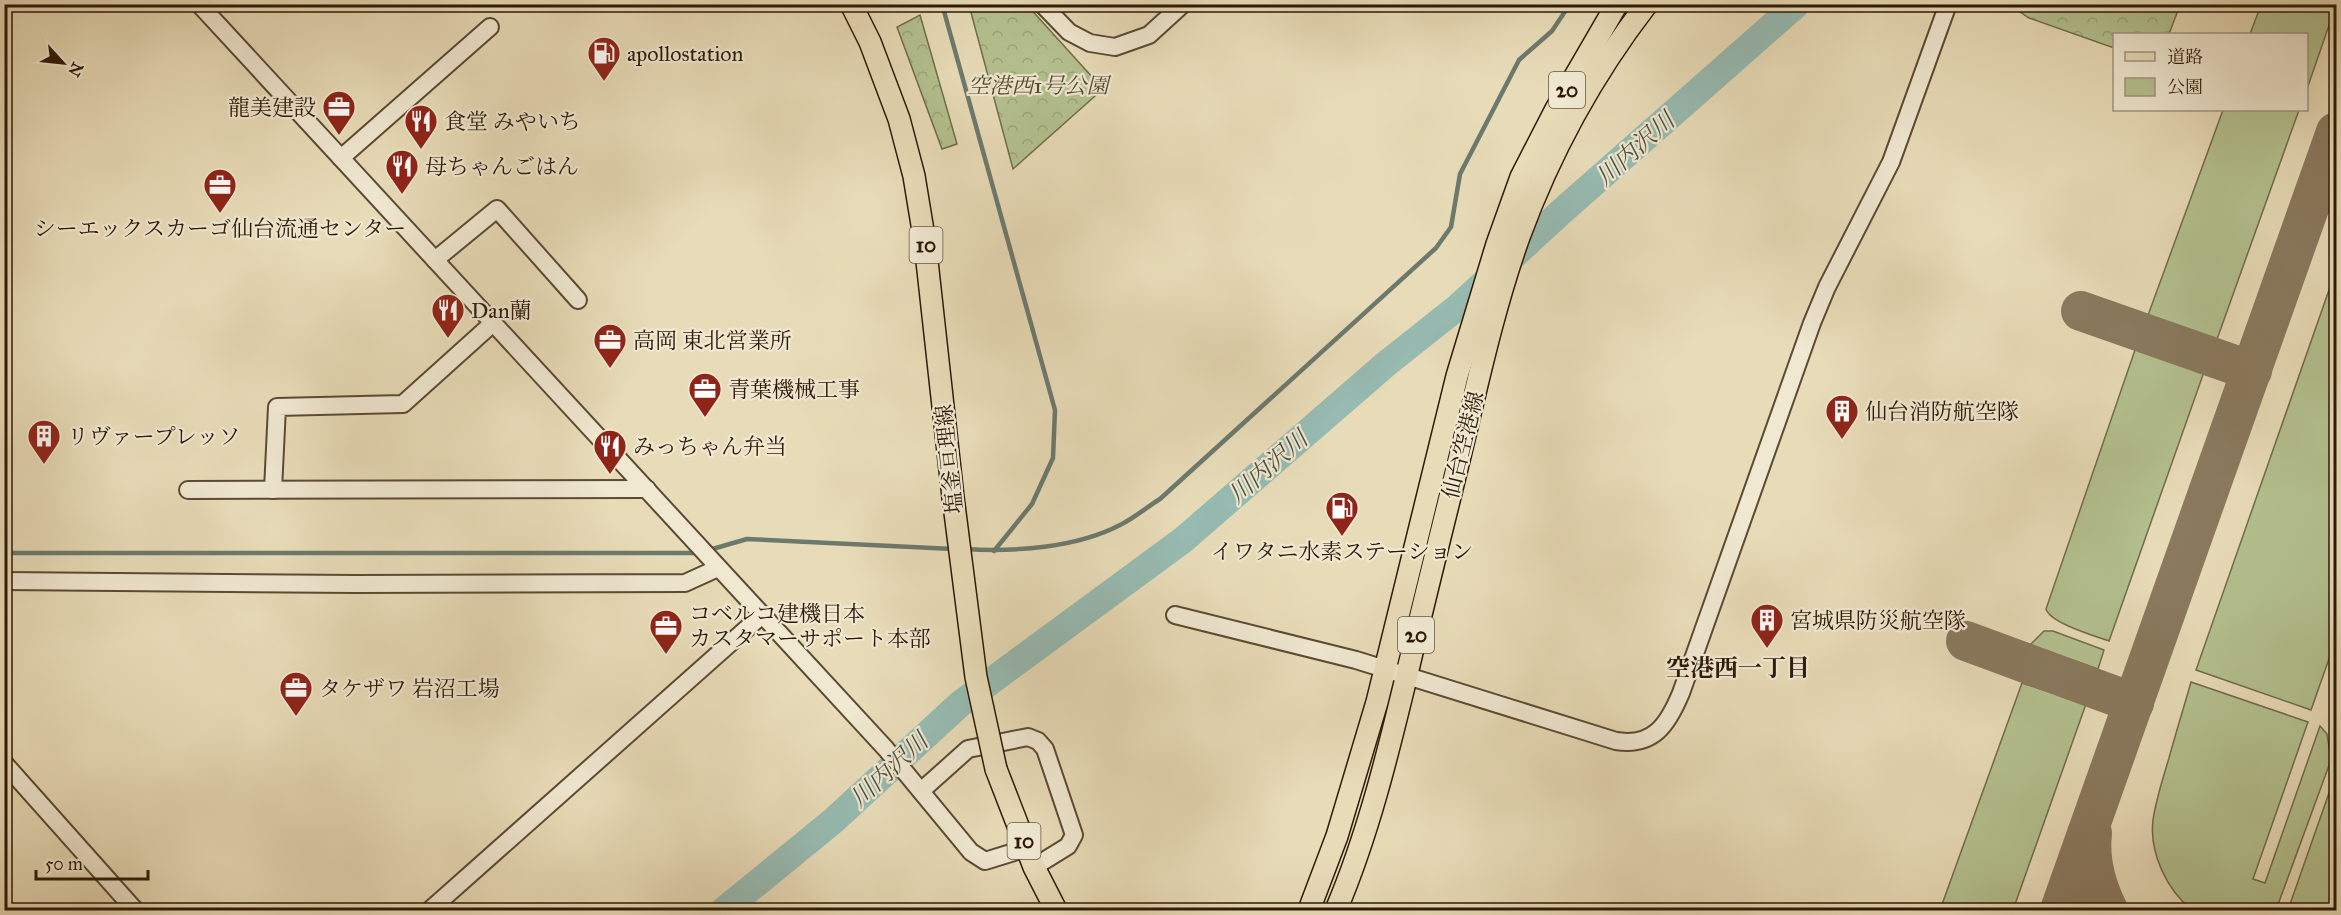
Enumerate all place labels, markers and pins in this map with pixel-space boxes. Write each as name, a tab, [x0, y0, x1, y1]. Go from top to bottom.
fuel station icon: apollostation	[586, 35, 622, 82]
place label: apollostation	[627, 40, 744, 67]
office icon: 龍美建設	[321, 89, 357, 136]
place label: 龍美建設	[228, 94, 316, 121]
restaurant icon: 食堂 みやいち	[403, 103, 439, 150]
place label: 食堂 みやいち	[444, 108, 581, 135]
restaurant icon: 母ちゃんごはん	[384, 148, 420, 195]
place label: 母ちゃんごはん	[425, 153, 579, 180]
office icon: シーエックスカーゴ仙台流通センター	[202, 167, 238, 214]
place label: シーエックスカーゴ仙台流通センター	[34, 215, 406, 242]
restaurant icon: Dan蘭	[430, 292, 466, 339]
place label: Dan蘭	[471, 297, 532, 324]
office icon: 高岡 東北営業所	[592, 322, 628, 369]
place label: 高岡 東北営業所	[633, 327, 792, 354]
office icon: 青葉機械工事	[687, 371, 723, 418]
place label: 青葉機械工事	[728, 376, 860, 403]
building icon: 仙台消防航空隊	[1824, 393, 1860, 440]
place label: 仙台消防航空隊	[1865, 398, 2019, 425]
building icon: リヴァープレッソ	[26, 418, 62, 465]
place label: リヴァープレッソ	[67, 423, 241, 450]
restaurant icon: みっちゃん弁当	[592, 428, 628, 475]
place label: みっちゃん弁当	[633, 433, 787, 460]
fuel station icon: イワタニ水素ステーション	[1324, 490, 1360, 537]
place label: イワタニ水素ステーション	[1211, 538, 1473, 565]
place label: コベルコ建機日本 カスタマーサポート本部	[689, 600, 931, 652]
building icon: 宮城県防災航空隊	[1749, 602, 1785, 649]
place label: 宮城県防災航空隊	[1790, 607, 1966, 634]
office icon: コベルコ建機日本 カスタマーサポート本部	[648, 608, 684, 655]
office icon: タケザワ 岩沼工場	[278, 670, 314, 717]
place label: タケザワ 岩沼工場	[319, 675, 500, 702]

